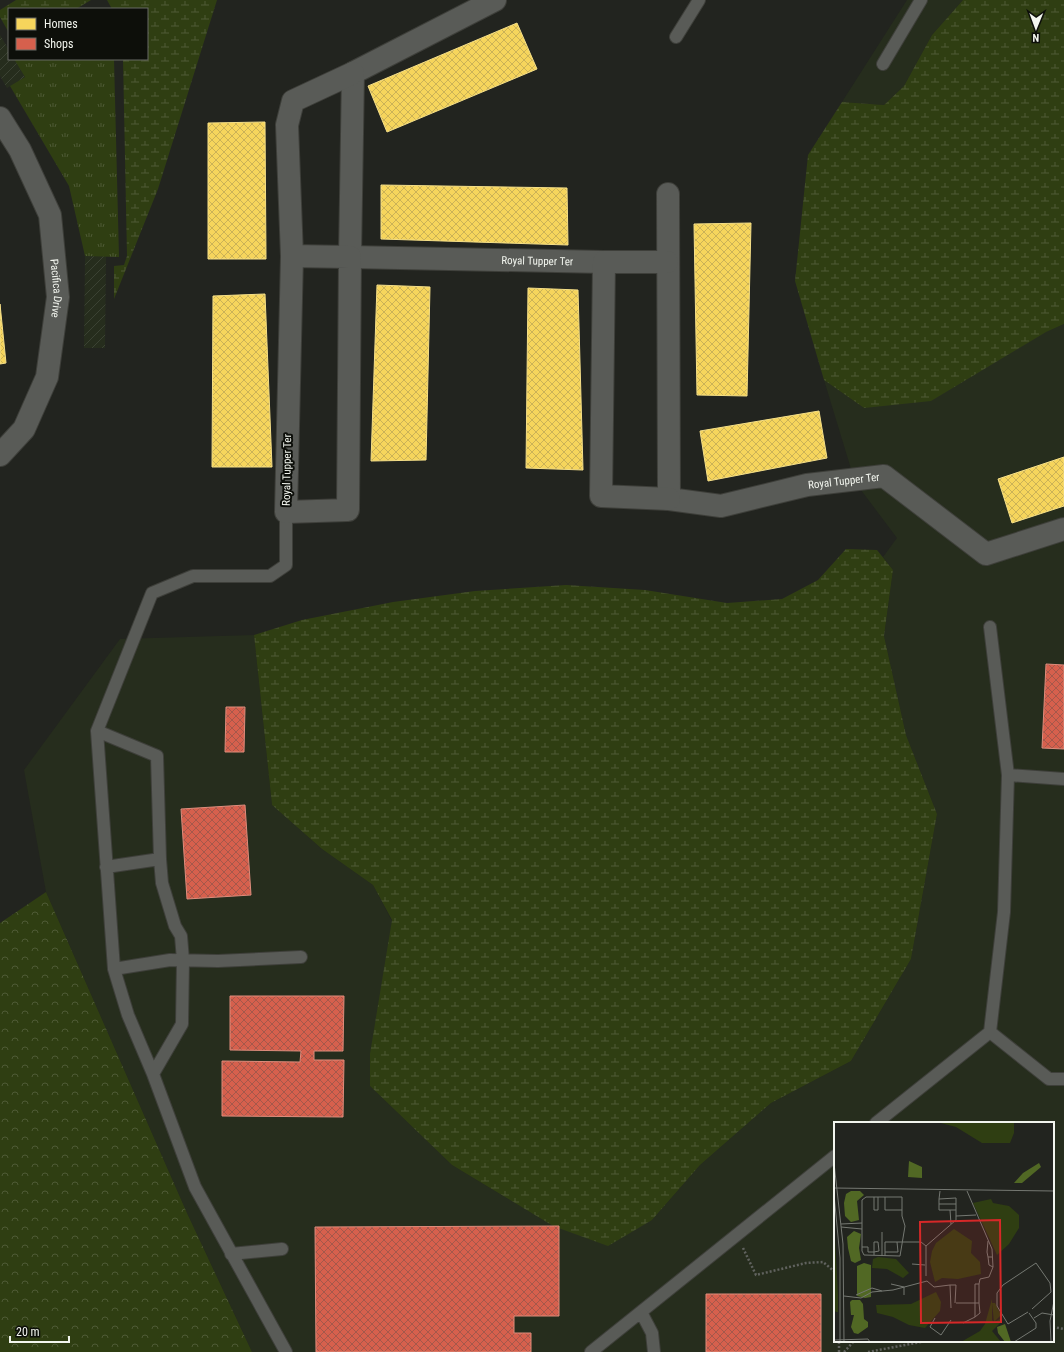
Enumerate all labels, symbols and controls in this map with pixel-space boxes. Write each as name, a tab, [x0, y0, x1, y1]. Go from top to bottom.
legend	[8, 8, 148, 60]
north arrow	[1016, 8, 1056, 48]
text: Homes	[44, 17, 78, 31]
text: N	[1032, 31, 1039, 44]
text: Shops	[44, 37, 73, 51]
street label: Royal Tupper Ter	[501, 253, 574, 268]
street label: Pacifica Drive	[48, 258, 65, 319]
street label: Royal Tupper Ter	[280, 433, 294, 506]
street label: Royal Tupper Ter	[807, 470, 881, 491]
inset map	[834, 1122, 1054, 1342]
scale bar	[10, 1318, 69, 1344]
text: 20 m	[16, 1325, 40, 1339]

